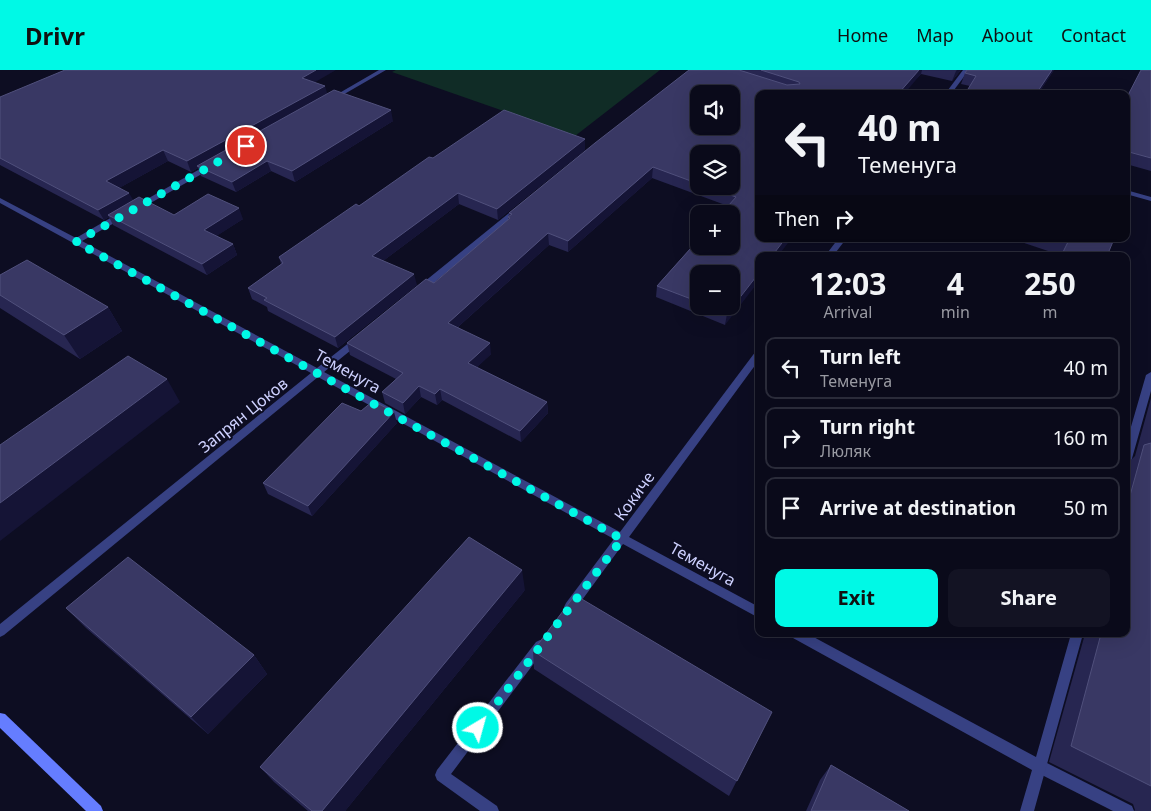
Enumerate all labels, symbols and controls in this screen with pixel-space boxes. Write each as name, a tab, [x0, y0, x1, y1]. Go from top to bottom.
text: Drivr	[25, 19, 85, 52]
text: Home	[837, 23, 888, 47]
text: Map	[916, 23, 954, 47]
text: About	[982, 23, 1033, 47]
text: Contact	[1061, 23, 1126, 47]
map controls	[690, 85, 740, 315]
button: sound	[690, 85, 740, 135]
text: 40 m	[858, 104, 941, 151]
icon: left	[775, 110, 840, 175]
pin	[225, 125, 267, 167]
icon: arrive	[232, 132, 260, 160]
button: layers	[690, 145, 740, 195]
text: Теменуга	[858, 149, 957, 179]
button: +	[690, 205, 740, 255]
icon: right	[830, 205, 858, 233]
text: Then	[775, 206, 820, 232]
text: 12:03	[809, 263, 886, 304]
text: 4	[947, 263, 964, 304]
text: 250	[1024, 263, 1076, 304]
button: −	[690, 265, 740, 315]
text: Arrival	[823, 301, 872, 323]
text: min	[941, 301, 970, 323]
text: m	[1042, 301, 1057, 323]
street label: Теменуга	[311, 344, 385, 398]
text: Turn left	[820, 344, 901, 370]
icon: left	[777, 354, 805, 382]
text: 40 m	[1064, 355, 1108, 381]
text: Теменуга	[820, 370, 892, 392]
street label: Запрян Цоков	[194, 372, 292, 458]
text: Turn right	[820, 414, 915, 440]
icon: right	[777, 424, 805, 452]
text: 160 m	[1053, 425, 1108, 451]
text: Люляк	[820, 440, 871, 462]
street label: Кокиче	[609, 467, 659, 525]
icon: arrive	[777, 494, 805, 522]
text: Arrive at destination	[820, 495, 1016, 521]
text: 50 m	[1064, 495, 1108, 521]
street label: Теменуга	[666, 537, 740, 591]
button: Exit	[775, 569, 938, 627]
button: Share	[948, 569, 1110, 627]
position arrow	[451, 701, 503, 753]

